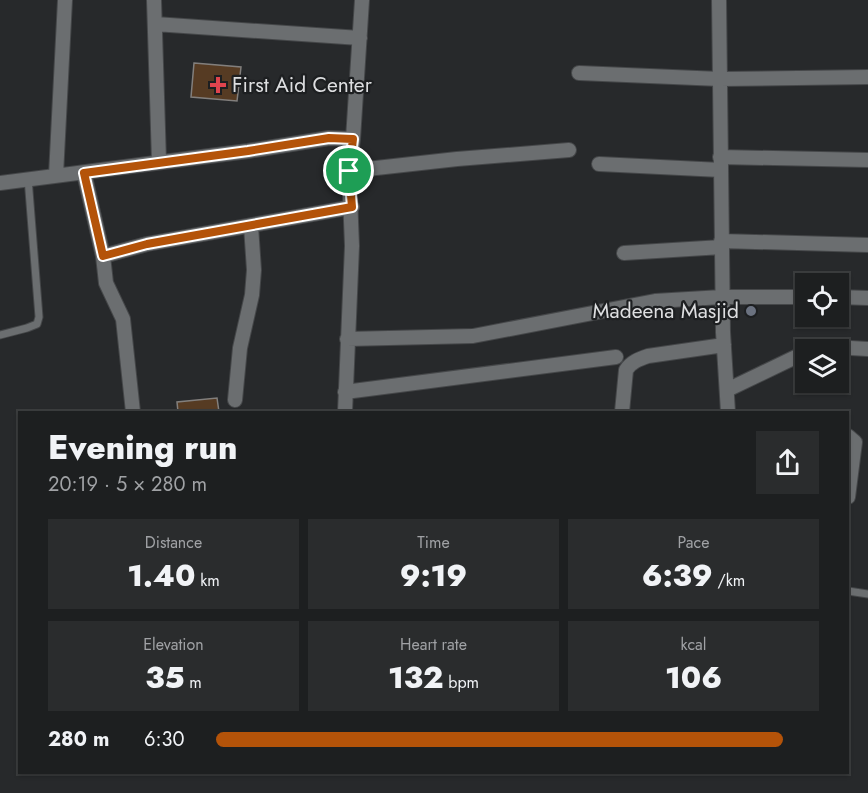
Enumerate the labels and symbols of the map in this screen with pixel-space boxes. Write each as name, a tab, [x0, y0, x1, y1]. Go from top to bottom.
place label: First Aid Center	[232, 70, 373, 100]
marker: First Aid Center	[209, 76, 227, 94]
pin	[323, 145, 374, 196]
place label: Madeena Masjid	[593, 296, 739, 326]
marker: Madeena Masjid	[744, 304, 758, 318]

